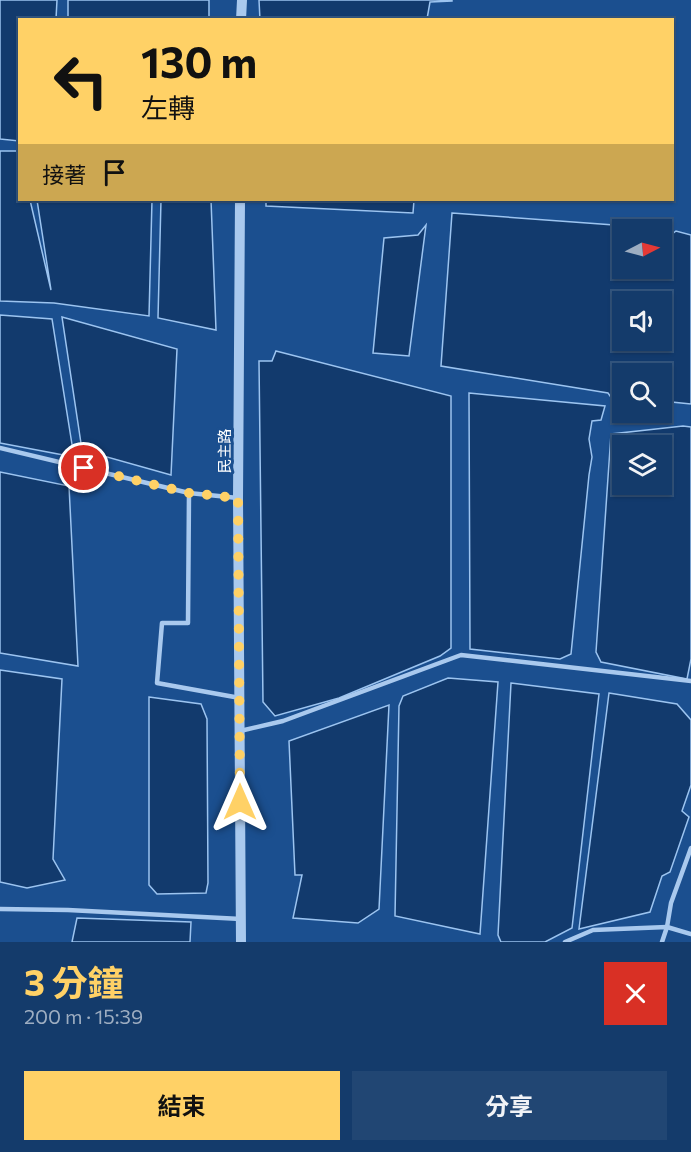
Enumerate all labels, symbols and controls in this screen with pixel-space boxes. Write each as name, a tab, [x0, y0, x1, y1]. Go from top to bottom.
text: 130 m	[141, 35, 257, 87]
icon: left	[42, 42, 120, 120]
text: 左轉	[141, 91, 195, 124]
icon: arrive	[98, 156, 131, 189]
text: 接著	[42, 161, 86, 188]
north arrow	[612, 219, 672, 279]
map controls	[612, 219, 672, 495]
button: sound	[612, 291, 672, 351]
button: search	[612, 363, 672, 423]
street label: 民主路	[215, 428, 233, 474]
button: layers	[612, 435, 672, 495]
pin	[58, 442, 109, 493]
icon: arrive	[67, 451, 100, 484]
position arrow	[208, 770, 272, 834]
text: 3 分鐘	[24, 959, 124, 1003]
button: close	[604, 962, 667, 1025]
text: 200 m · 15:39	[24, 1004, 143, 1028]
button: 結束	[24, 1071, 340, 1140]
button: 分享	[352, 1071, 667, 1140]

